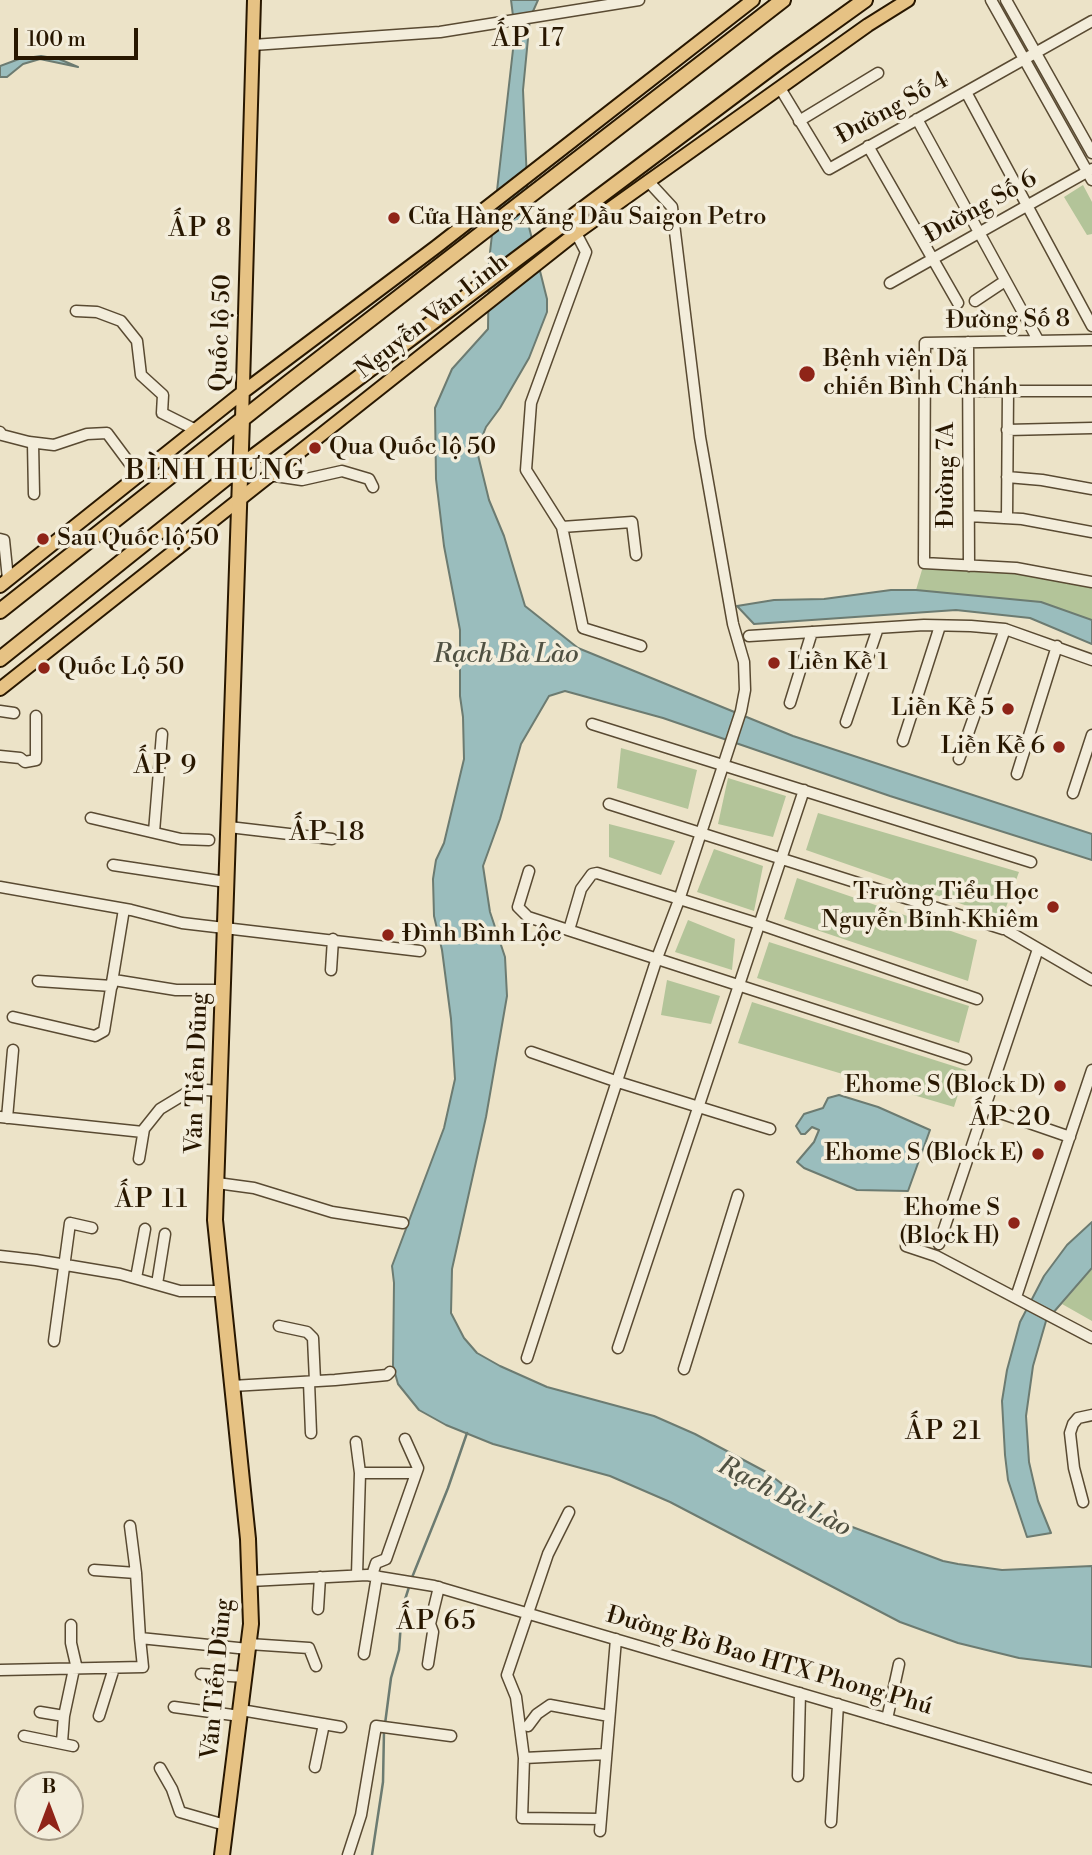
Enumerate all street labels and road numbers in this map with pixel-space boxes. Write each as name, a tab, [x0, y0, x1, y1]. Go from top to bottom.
street label: Đường Số 4	[832, 66, 954, 152]
street label: Đường Số 6	[920, 165, 1042, 251]
street label: Nguyễn Văn Linh	[351, 249, 515, 385]
street label: Quốc lộ 50	[206, 274, 238, 392]
street label: Đường Số 8	[946, 306, 1070, 336]
street label: Đường 7A	[933, 422, 961, 528]
street label: Văn Tiến Dũng	[181, 992, 215, 1154]
street label: Văn Tiến Dũng	[197, 1597, 239, 1761]
street label: Đường Bờ Bao HTX Phong Phú	[603, 1602, 935, 1722]

